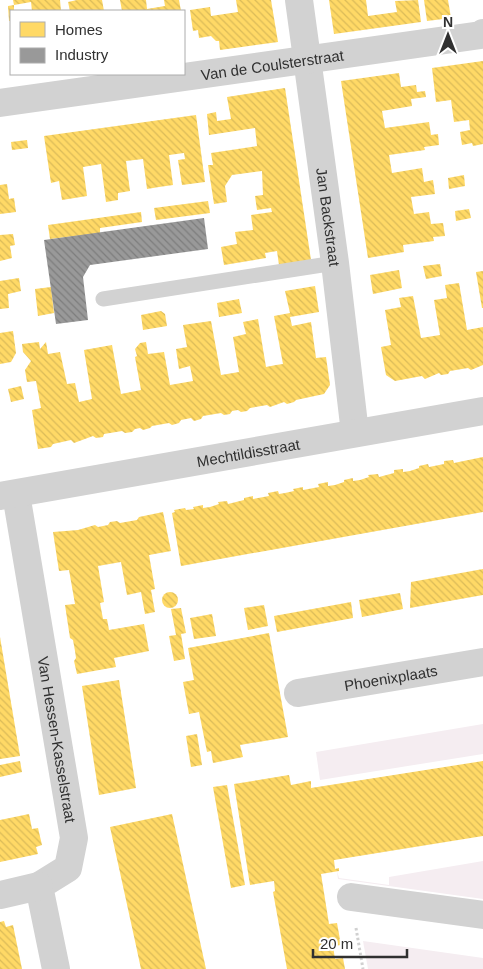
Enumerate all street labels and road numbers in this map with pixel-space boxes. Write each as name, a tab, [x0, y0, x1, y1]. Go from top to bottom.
street label: Van de Coulsterstraat	[200, 46, 346, 83]
street label: Jan Backstraat	[314, 167, 344, 268]
street label: Mechtildisstraat	[195, 435, 302, 470]
street label: Van Hessen-Kasselstraat	[35, 655, 80, 825]
street label: Phoenixplaats	[343, 661, 439, 694]

